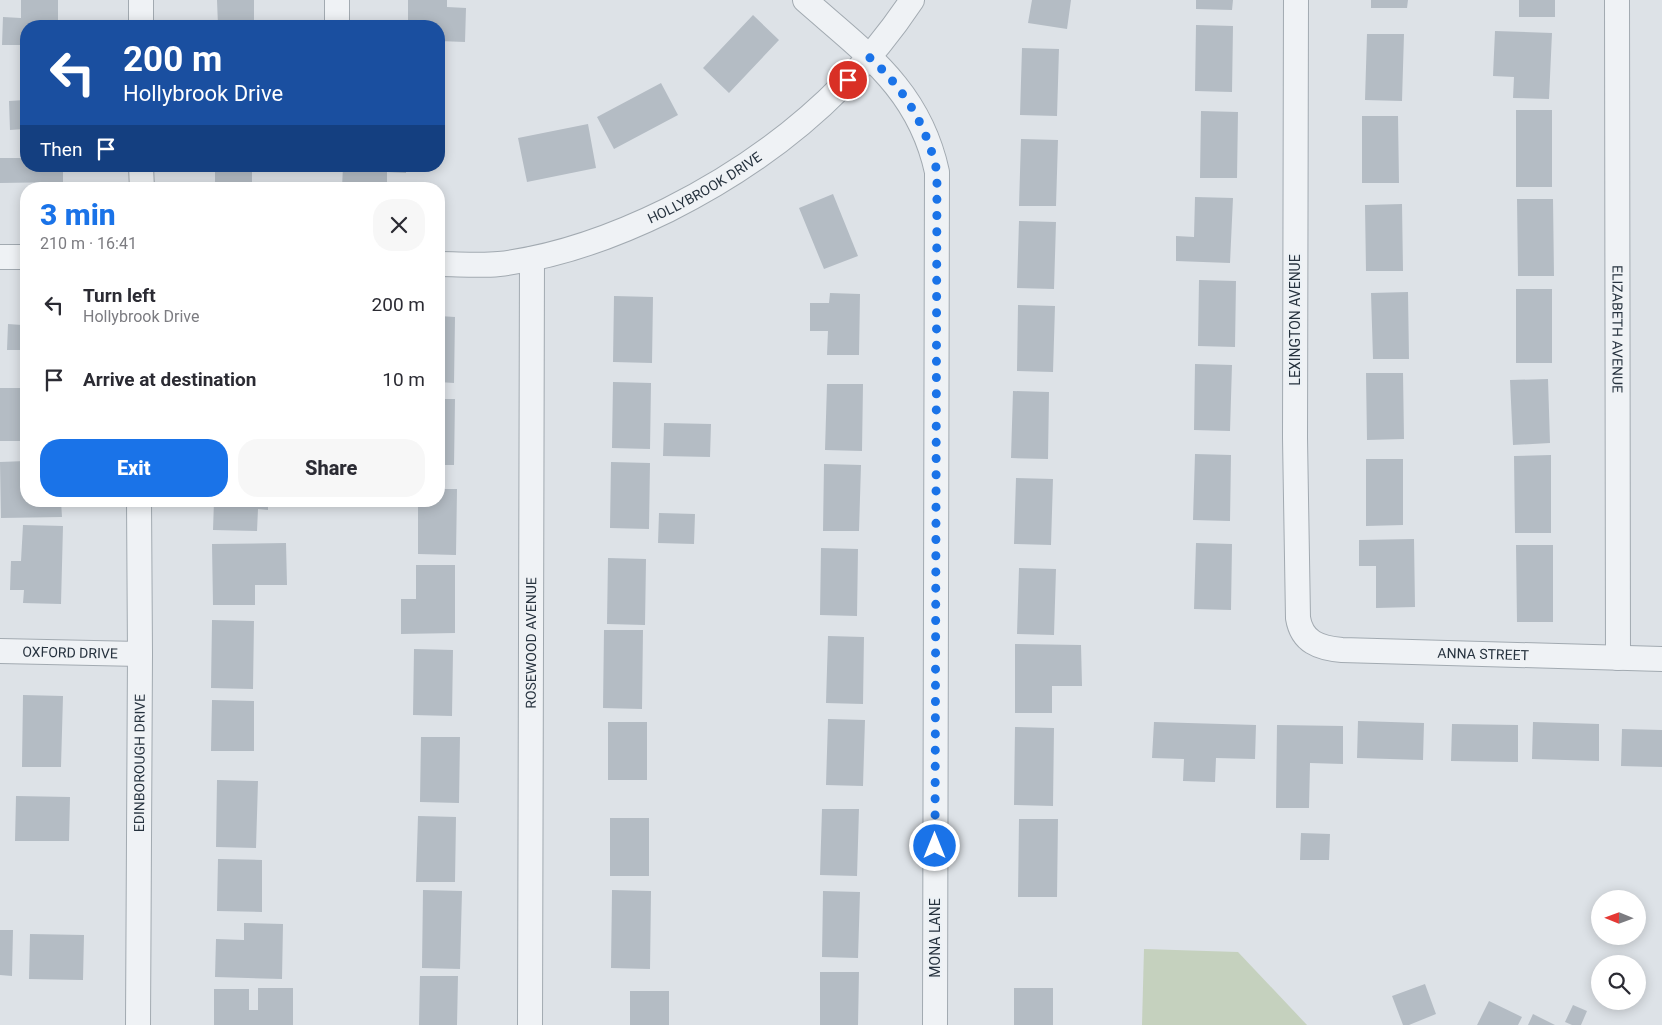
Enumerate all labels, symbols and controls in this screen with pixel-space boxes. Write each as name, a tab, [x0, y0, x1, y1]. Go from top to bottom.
text: 200 m	[123, 39, 222, 80]
icon: left	[40, 40, 105, 105]
pin	[827, 59, 869, 101]
icon: arrive	[834, 66, 862, 94]
text: Hollybrook Drive	[123, 81, 283, 106]
icon: arrive	[92, 135, 120, 163]
text: Then	[40, 138, 82, 161]
street label: HOLLYBROOK DRIVE	[645, 149, 765, 227]
text: 3 min	[40, 197, 116, 232]
button: close	[373, 199, 425, 251]
text: 210 m · 16:41	[40, 234, 137, 253]
street label: LEXINGTON AVENUE	[1287, 254, 1303, 386]
street label: ELIZABETH AVENUE	[1609, 265, 1626, 393]
text: Turn left	[83, 284, 156, 307]
icon: left	[40, 291, 68, 319]
text: 200 m	[372, 293, 425, 316]
text: Hollybrook Drive	[83, 307, 199, 326]
icon: arrive	[40, 366, 68, 394]
text: Arrive at destination	[83, 368, 256, 391]
text: 10 m	[382, 368, 425, 391]
button: Exit	[40, 439, 228, 497]
button: Share	[238, 439, 425, 497]
street label: ROSEWOOD AVENUE	[523, 577, 539, 709]
street label: OXFORD DRIVE	[22, 643, 118, 662]
street label: ANNA STREET	[1437, 645, 1530, 663]
street label: EDINBOROUGH DRIVE	[131, 694, 148, 832]
position arrow	[908, 819, 960, 871]
north arrow	[1591, 890, 1646, 945]
map controls	[1591, 890, 1646, 1010]
street label: MONA LANE	[927, 898, 943, 978]
button: search	[1591, 955, 1646, 1010]

